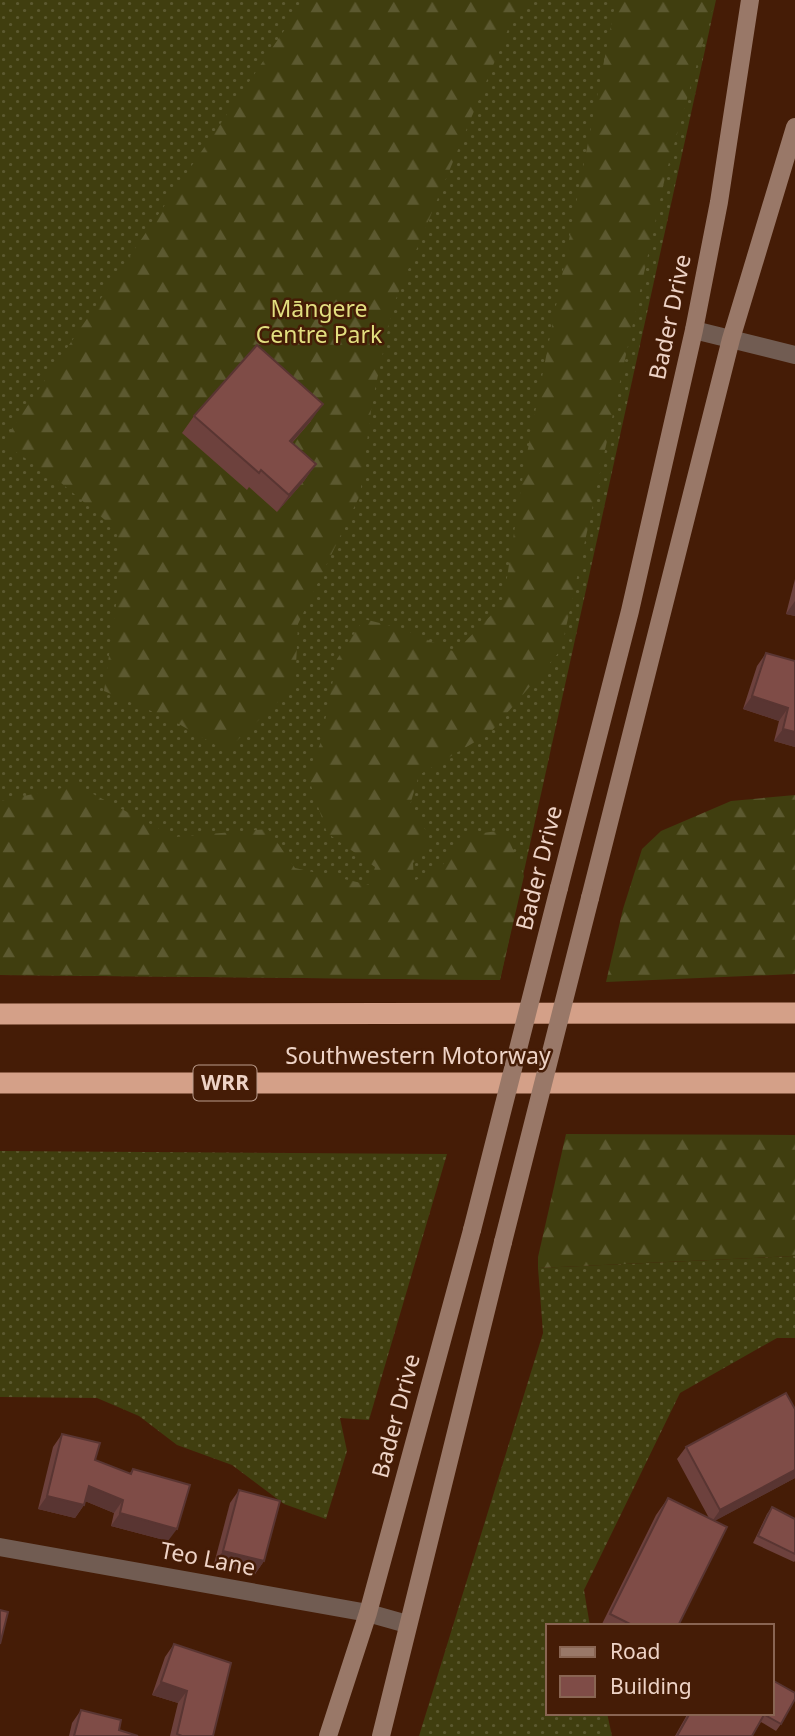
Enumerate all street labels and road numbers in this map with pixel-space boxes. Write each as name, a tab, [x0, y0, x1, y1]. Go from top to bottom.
street label: Bader Drive	[640, 251, 698, 382]
street label: Bader Drive	[507, 802, 569, 933]
street label: Southwestern Motorway	[285, 1039, 551, 1071]
road number: WRR	[194, 1066, 256, 1100]
street label: Bader Drive	[363, 1350, 427, 1481]
street label: Teo Lane	[158, 1533, 258, 1583]

